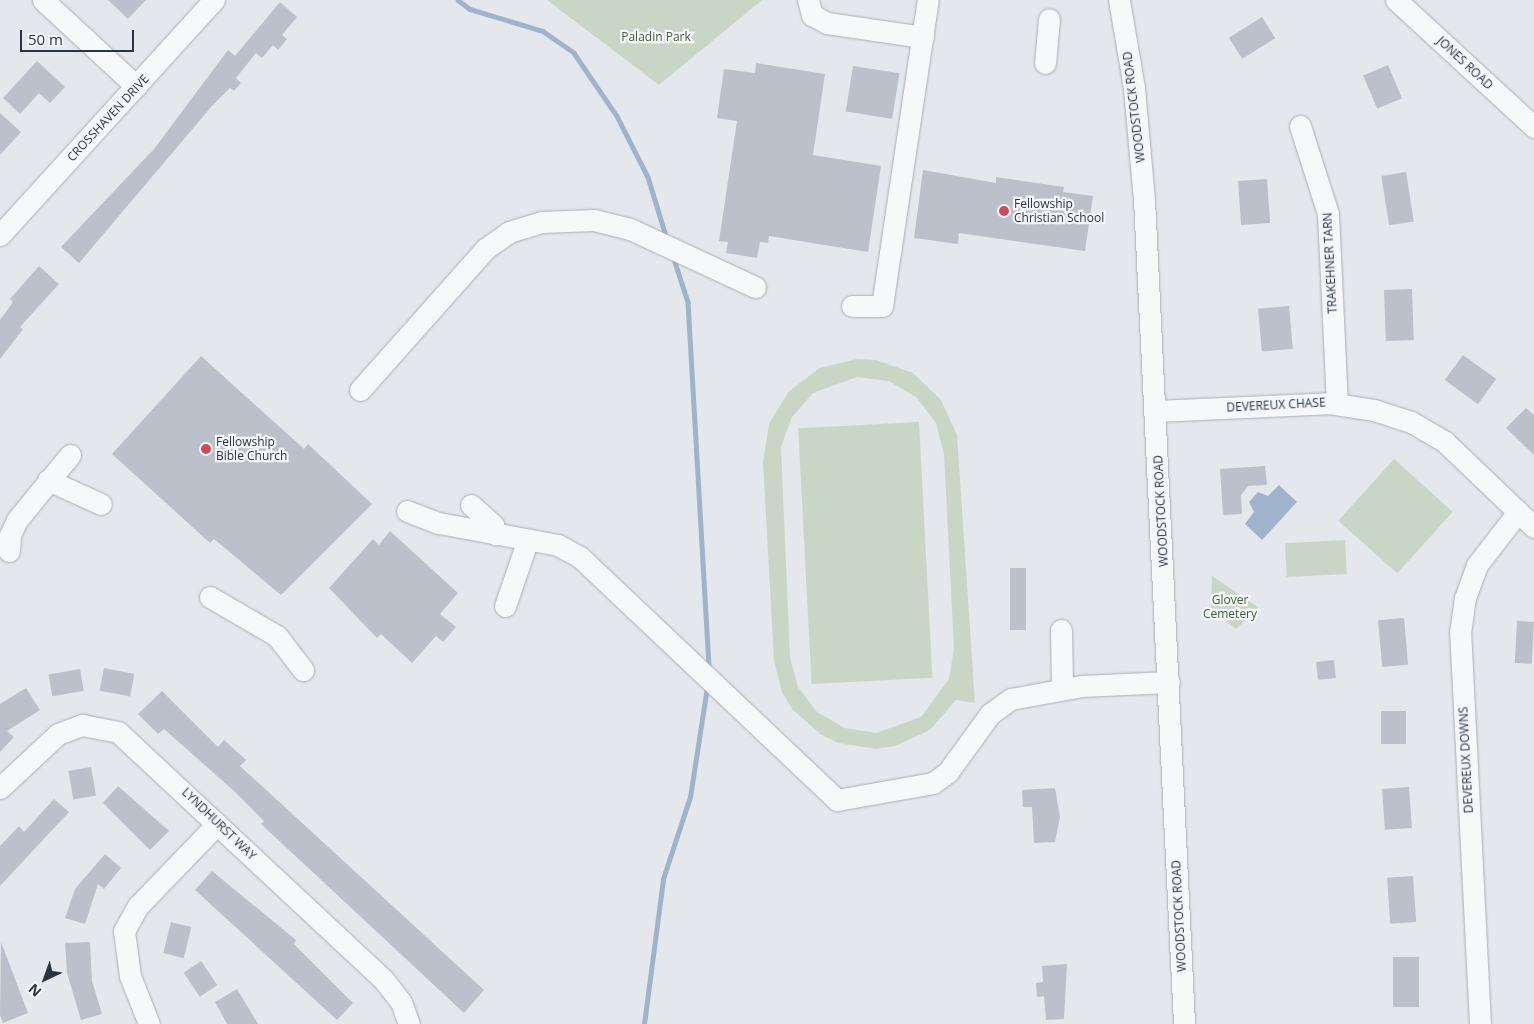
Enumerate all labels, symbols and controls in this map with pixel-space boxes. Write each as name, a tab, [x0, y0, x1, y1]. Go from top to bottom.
scale bar	[22, 20, 136, 52]
text: 50 m	[28, 29, 63, 49]
park label: Paladin Park	[621, 30, 691, 44]
street label: JONES ROAD	[1434, 34, 1496, 92]
street label: WOODSTOCK ROAD	[1120, 51, 1148, 163]
street label: CROSSHAVEN DRIVE	[64, 72, 152, 164]
place label: Fellowship Christian School	[1014, 197, 1104, 225]
marker: Fellowship Christian School	[998, 205, 1010, 217]
street label: TRAKEHNER TARN	[1320, 212, 1340, 314]
street label: DEVEREUX CHASE	[1226, 395, 1326, 415]
place label: Fellowship Bible Church	[216, 435, 287, 463]
marker: Fellowship Bible Church	[200, 443, 212, 455]
street label: WOODSTOCK ROAD	[1151, 455, 1171, 567]
park label: Glover Cemetery	[1203, 593, 1257, 621]
street label: DEVEREUX DOWNS	[1456, 706, 1476, 814]
street label: LYNDHURST WAY	[179, 785, 259, 863]
street label: WOODSTOCK ROAD	[1169, 860, 1189, 972]
north arrow	[20, 954, 70, 1004]
text: N	[24, 980, 45, 1001]

